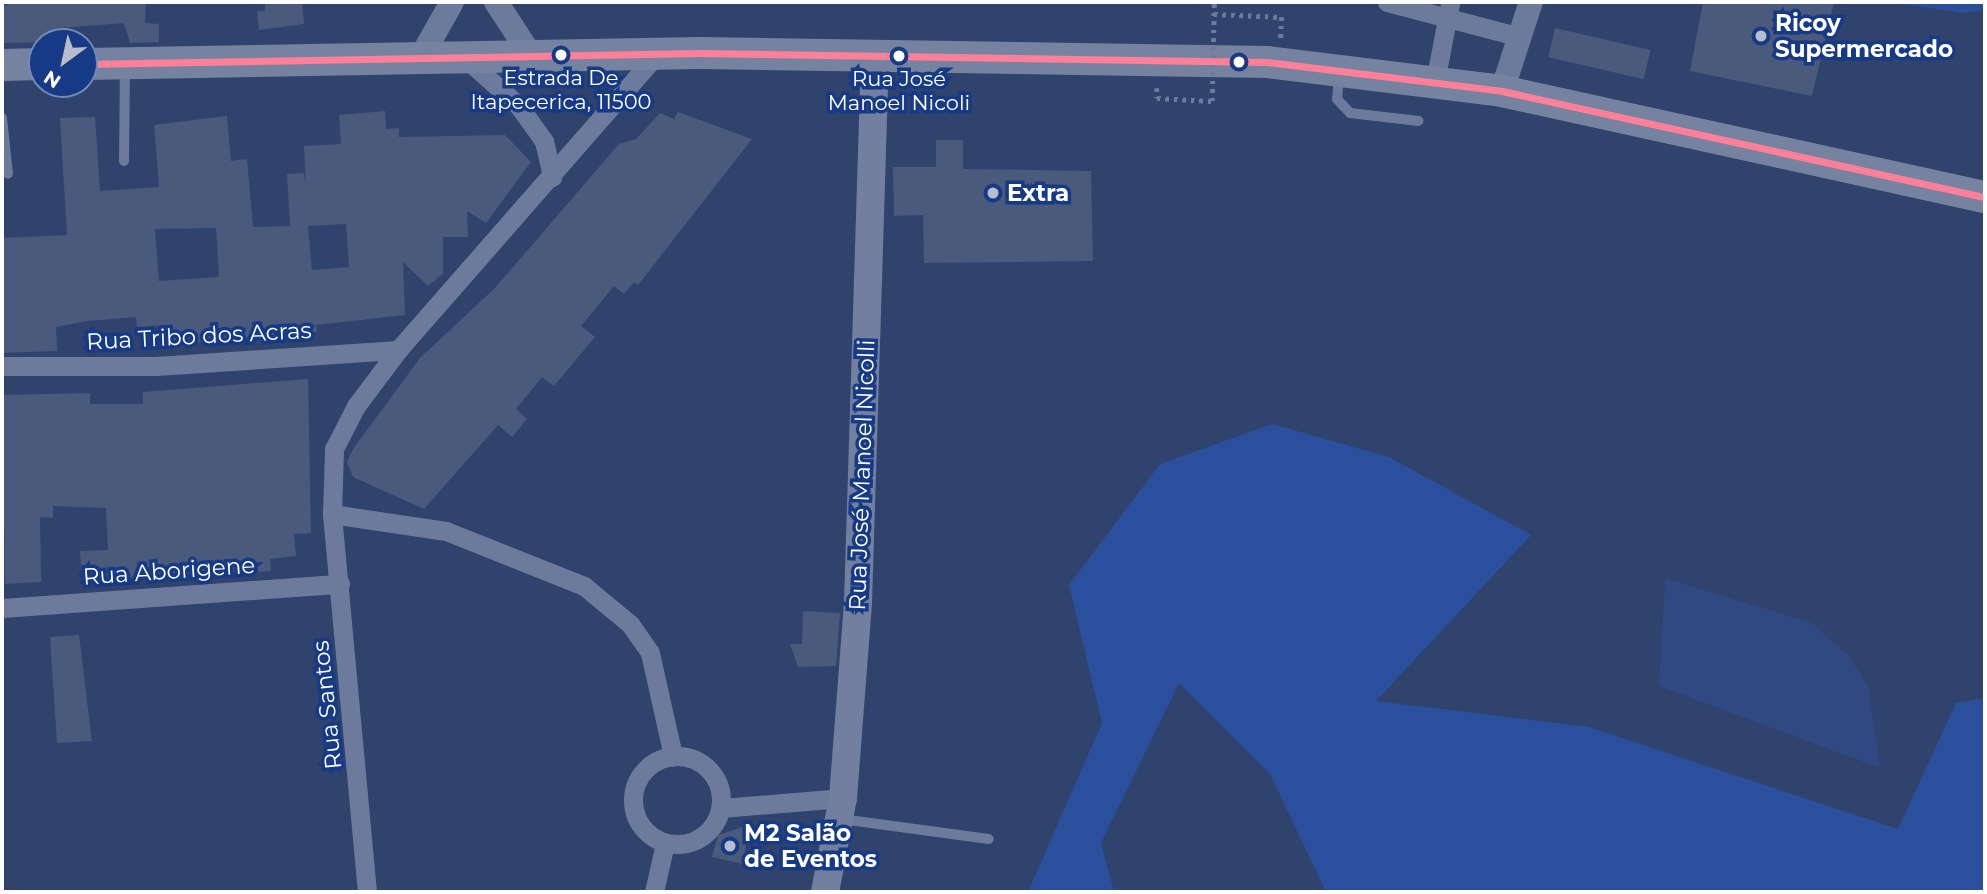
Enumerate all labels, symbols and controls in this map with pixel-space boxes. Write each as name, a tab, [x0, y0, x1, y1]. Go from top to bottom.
place label: Ricoy Supermercado	[1775, 9, 1953, 63]
north arrow	[28, 28, 98, 98]
marker: Ricoy Supermercado	[1753, 28, 1769, 44]
marker: Estrada De Itapecerica, 11500	[554, 48, 568, 62]
marker: Rua José Manoel Nicoli	[892, 49, 906, 63]
unlabelled marker	[1232, 55, 1246, 69]
place label: Estrada De Itapecerica, 11500	[470, 65, 652, 115]
text: N	[40, 66, 65, 93]
place label: Rua José Manoel Nicoli	[828, 66, 970, 116]
place label: Extra	[1007, 179, 1069, 207]
marker: Extra	[985, 185, 1001, 201]
street label: Rua Tribo dos Acras	[86, 316, 312, 356]
street label: Rua José Manoel Nicolli	[843, 339, 881, 611]
street label: Rua Aborigene	[82, 551, 256, 591]
street label: Rua Santos	[307, 639, 347, 771]
place label: M2 Salão de Eventos	[744, 819, 877, 873]
marker: M2 Salão de Eventos	[722, 838, 738, 854]

